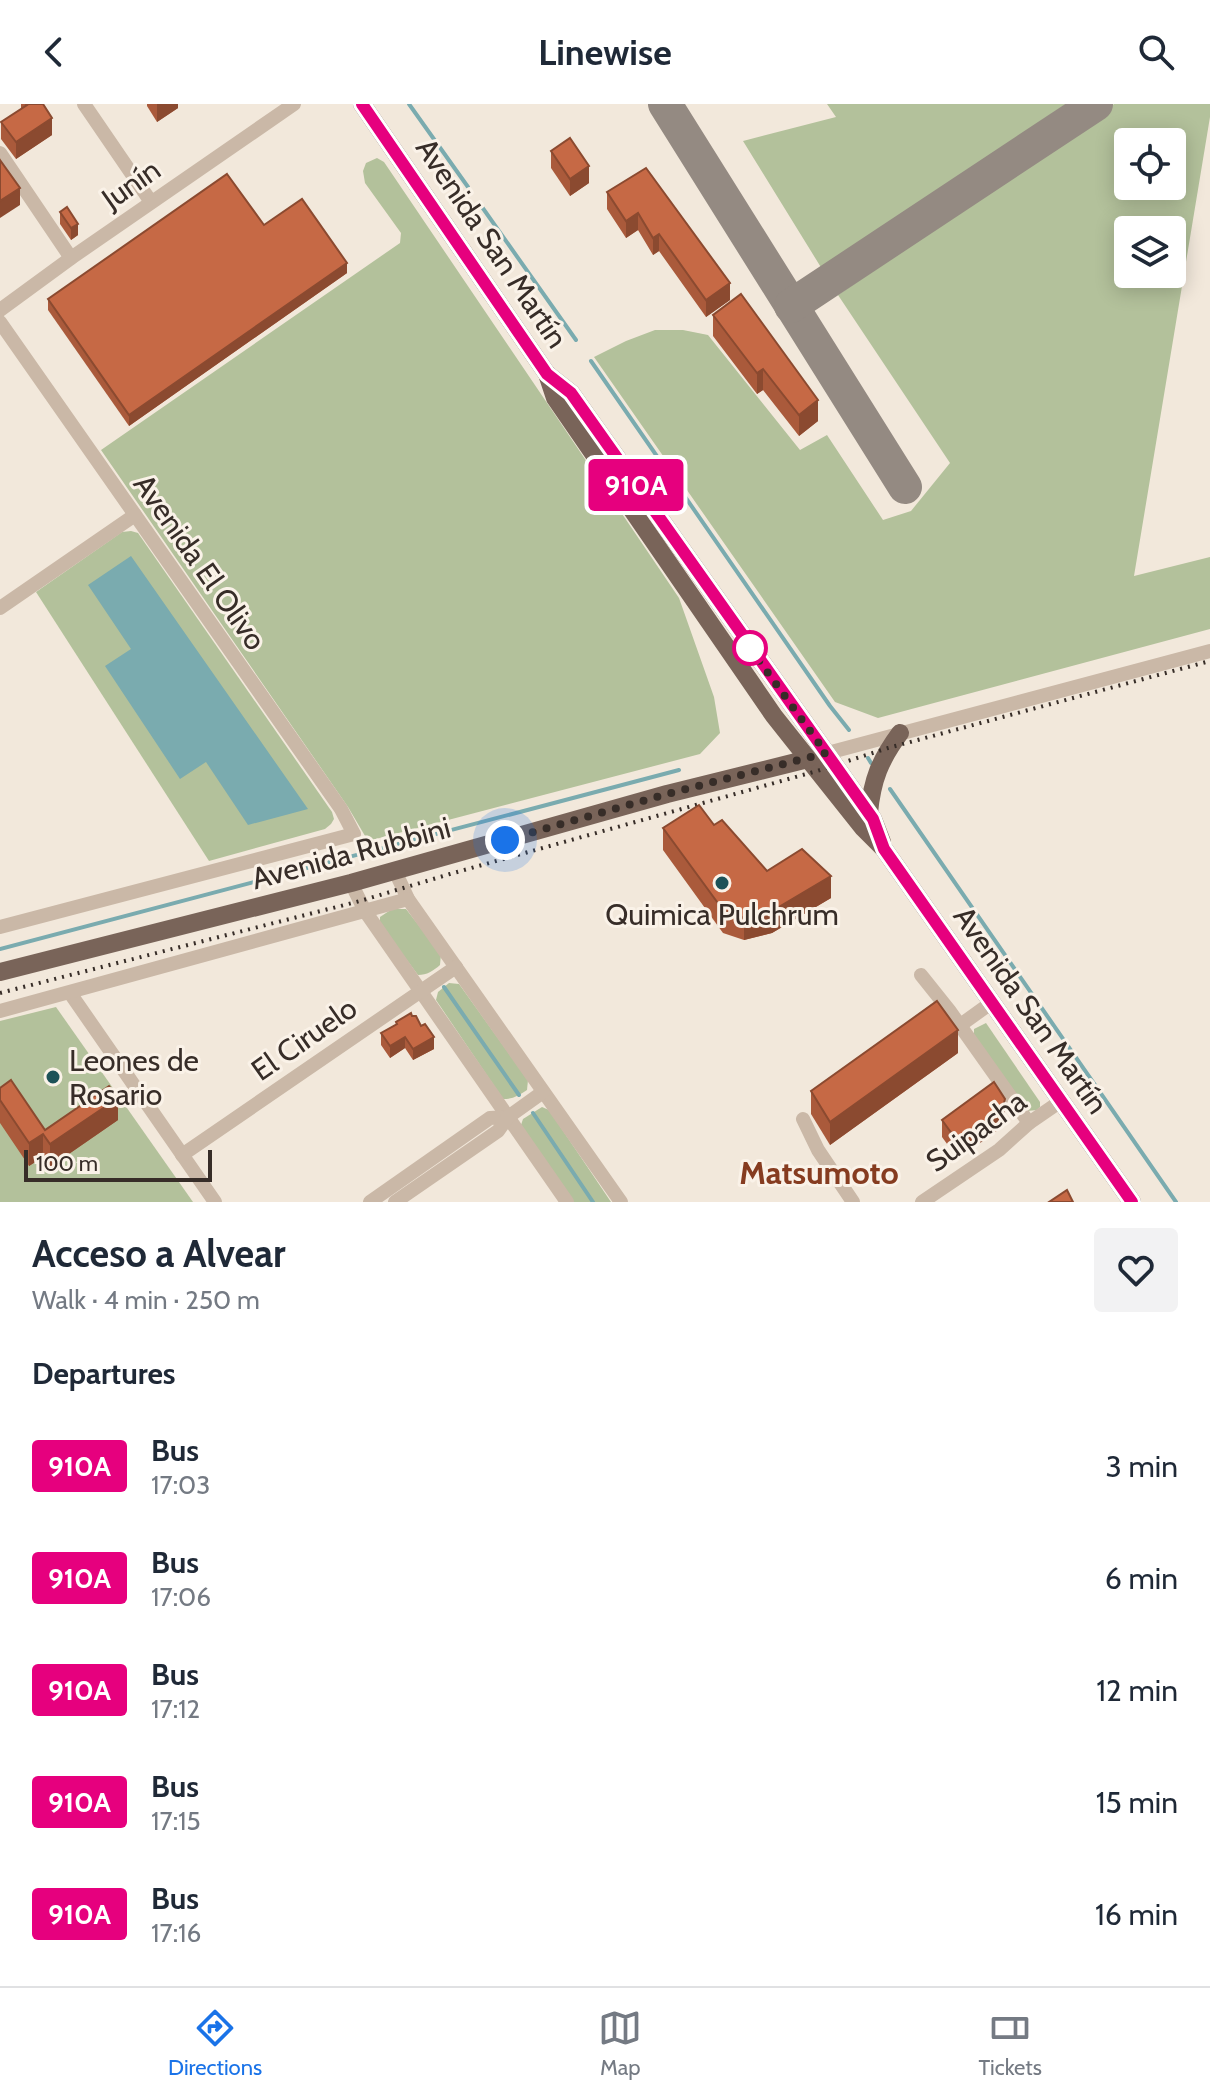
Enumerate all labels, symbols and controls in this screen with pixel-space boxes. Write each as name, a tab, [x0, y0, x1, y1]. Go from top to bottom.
icon: back	[32, 30, 76, 74]
text: Linewise	[538, 30, 672, 74]
icon: search	[1134, 30, 1178, 74]
map controls	[1114, 128, 1186, 288]
button: locate	[1114, 128, 1186, 200]
street label: Avenida San Martín	[408, 131, 576, 355]
street label: Junín	[94, 151, 167, 218]
button: layers	[1114, 216, 1186, 288]
line badge: 910A	[580, 459, 692, 511]
street label: Avenida El Olivo	[126, 467, 274, 657]
text: 910A	[604, 468, 668, 502]
unlabelled marker	[733, 631, 767, 665]
street label: Avenida Rubbini	[247, 809, 455, 897]
your location	[485, 820, 525, 860]
marker: Quimica Pulchrum	[713, 874, 731, 892]
place label: Quimica Pulchrum	[605, 896, 839, 933]
street label: Avenida San Martín	[946, 899, 1116, 1121]
street label: El Ciruelo	[244, 989, 364, 1089]
place label: Leones de Rosario	[69, 1042, 199, 1113]
marker: Leones de Rosario	[44, 1068, 62, 1086]
street label: Suipacha	[919, 1082, 1034, 1180]
scale bar	[24, 1146, 212, 1182]
text: 100 m	[36, 1150, 98, 1177]
district label: Matsumoto	[739, 1153, 899, 1192]
button: heart	[1094, 1228, 1178, 1312]
text: Acceso a Alvear	[32, 1230, 286, 1277]
text: Walk · 4 min · 250 m	[32, 1284, 260, 1316]
text: Departures	[32, 1355, 176, 1392]
text: Bus	[151, 1432, 199, 1469]
text: 3 min	[1106, 1448, 1178, 1485]
text: 910A	[48, 1449, 111, 1483]
text: 17:03	[151, 1469, 210, 1501]
text: Bus	[151, 1544, 199, 1581]
text: 6 min	[1105, 1560, 1178, 1597]
text: 910A	[48, 1561, 111, 1595]
text: 17:06	[151, 1581, 211, 1613]
text: Bus	[151, 1656, 199, 1693]
text: 12 min	[1096, 1672, 1178, 1709]
text: 910A	[48, 1673, 111, 1707]
text: 17:12	[151, 1693, 200, 1725]
text: Bus	[151, 1768, 199, 1805]
text: 15 min	[1096, 1784, 1178, 1821]
text: 910A	[48, 1785, 111, 1819]
text: 17:15	[151, 1805, 201, 1837]
text: Bus	[151, 1880, 199, 1917]
text: 16 min	[1095, 1896, 1178, 1933]
text: 910A	[48, 1897, 111, 1931]
text: 17:16	[151, 1917, 201, 1949]
tab: Directions	[168, 2006, 262, 2081]
tab: Map	[598, 2006, 642, 2081]
tab: Tickets	[979, 2006, 1042, 2081]

